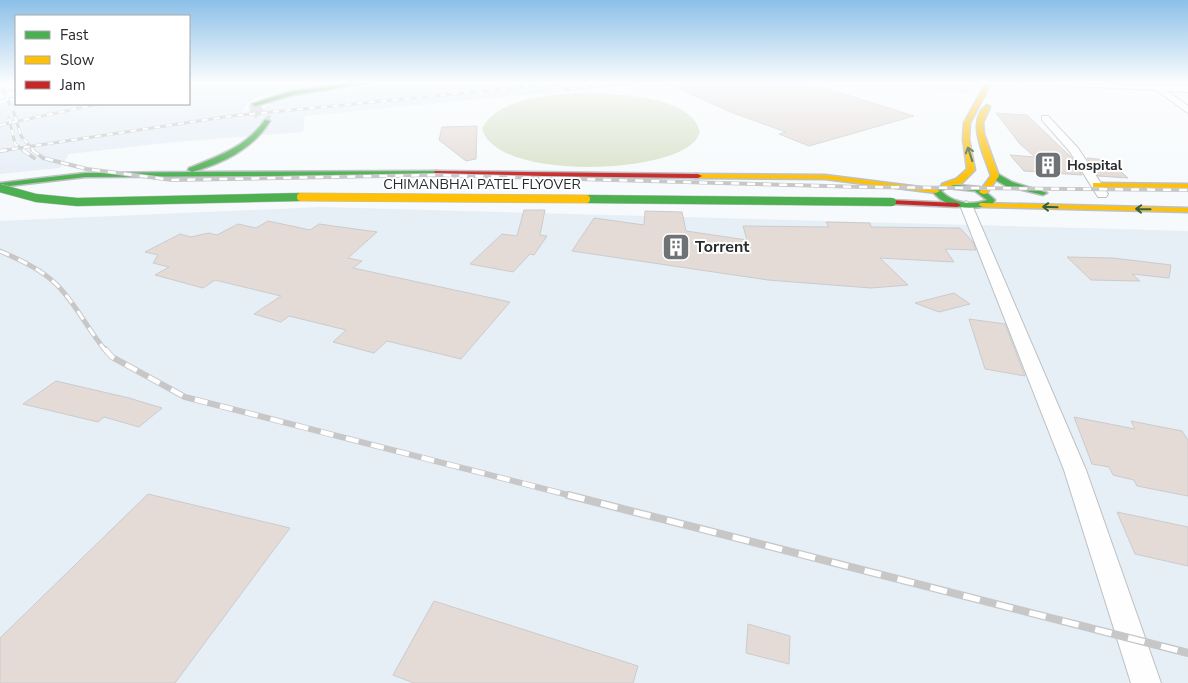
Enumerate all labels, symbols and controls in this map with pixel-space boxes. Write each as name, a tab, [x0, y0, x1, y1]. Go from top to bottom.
legend	[15, 15, 190, 105]
text: Fast	[60, 25, 89, 45]
text: Slow	[60, 50, 95, 70]
text: Jam	[59, 75, 86, 95]
one-way arrow	[965, 146, 974, 162]
building icon: Hospital	[1033, 150, 1063, 180]
place label: Hospital	[1067, 156, 1123, 175]
street label: CHIMANBHAI PATEL FLYOVER	[383, 175, 581, 194]
one-way arrow	[1042, 203, 1058, 212]
one-way arrow	[1136, 204, 1152, 214]
building icon: Torrent	[661, 232, 691, 262]
place label: Torrent	[695, 236, 750, 258]

